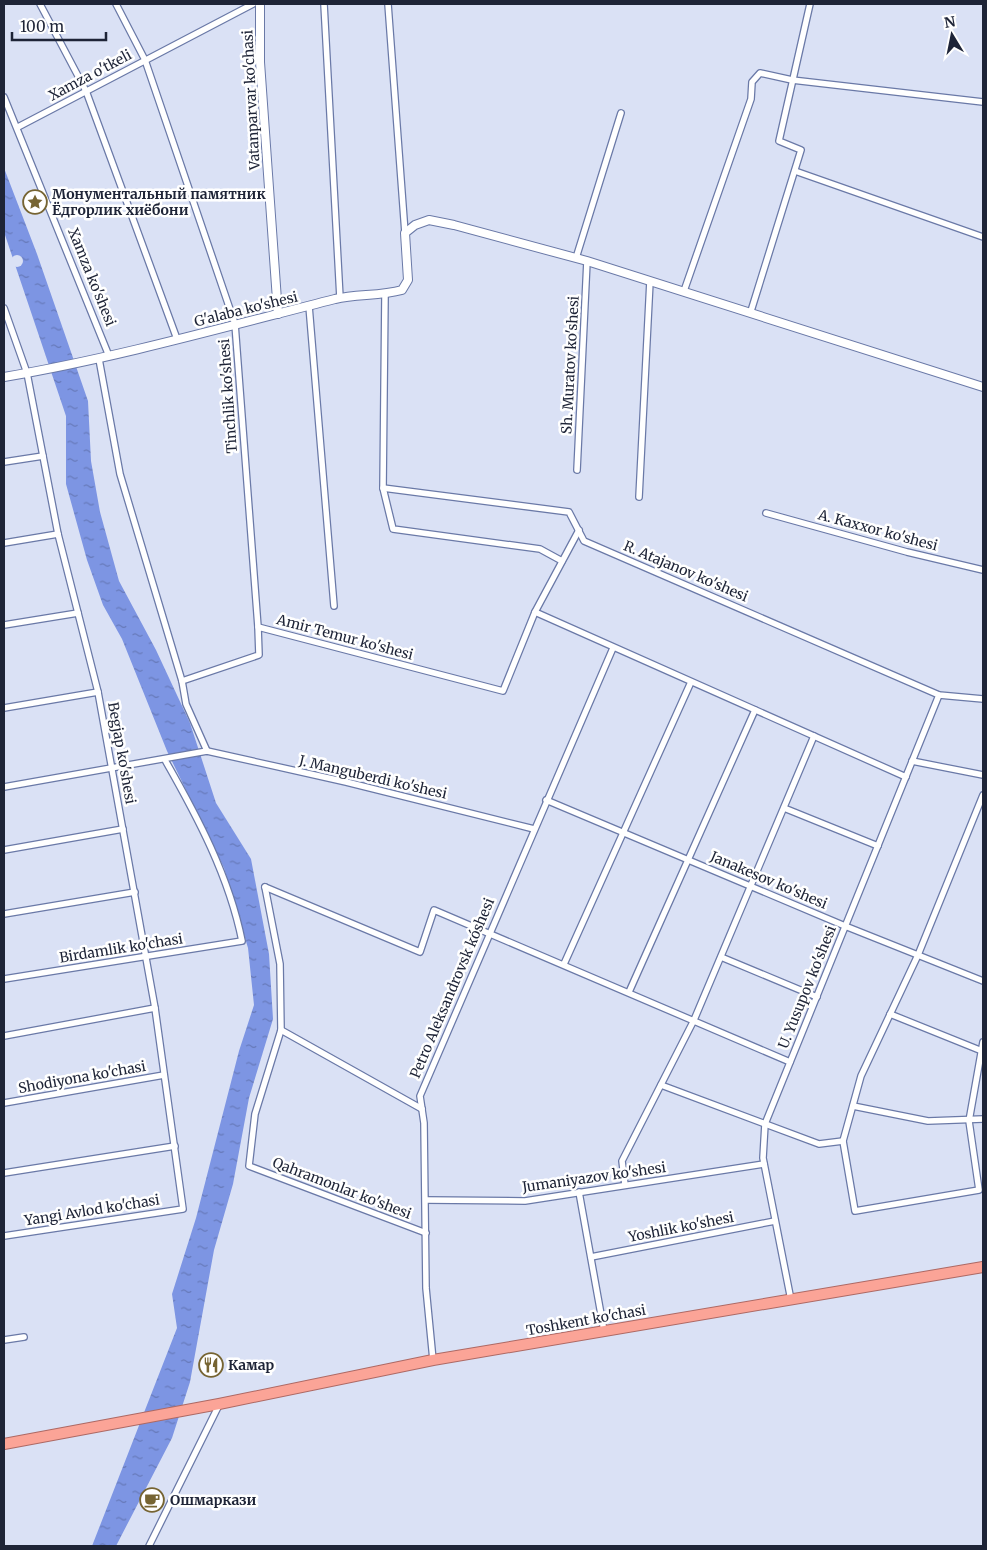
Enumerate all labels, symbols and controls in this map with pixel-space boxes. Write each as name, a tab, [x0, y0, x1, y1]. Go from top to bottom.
scale bar	[12, 10, 106, 42]
north arrow	[927, 10, 977, 60]
text: N	[943, 12, 957, 32]
text: 100 m	[20, 17, 64, 36]
street label: Vatanparvar ko'chasi	[238, 29, 264, 171]
street label: Xamza o'tkeli	[45, 45, 135, 104]
place label: Монументальный памятник Ёдгорлик хиёбони	[52, 185, 266, 219]
place icon: Монументальный памятник Ёдгорлик хиёбони	[22, 189, 48, 215]
street label: Xamza ko'shesi	[64, 225, 120, 329]
street label: G'alaba ko'shesi	[192, 287, 300, 331]
street label: Sh. Muratov ko'shesi	[557, 295, 583, 435]
street label: Tinchlik ko'shesi	[215, 338, 241, 454]
street label: A. Kaxxor ko'shesi	[815, 505, 940, 555]
street label: R. Atajanov ko'shesi	[621, 537, 751, 606]
street label: Amir Temur ko'shesi	[274, 610, 416, 664]
street label: Begjap ko'shesi	[104, 701, 140, 806]
street label: J. Manguberdi ko'shesi	[296, 751, 449, 803]
street label: Janakesov ko'shesi	[707, 847, 831, 913]
street label: Petro Aleksandrovsk kóshesi	[406, 895, 498, 1081]
street label: U. Yusupov ko'shesi	[774, 922, 840, 1051]
street label: Birdamlik ko'chasi	[58, 929, 185, 967]
street label: Shodiyona ko'chasi	[17, 1057, 148, 1097]
street label: Qahramonlar ko'shesi	[270, 1153, 414, 1223]
street label: Jumaniyazov ko'shesi	[520, 1158, 667, 1196]
street label: Yangi Avlod ko'chasi	[22, 1190, 161, 1230]
street label: Yoshlik ko'shesi	[626, 1208, 736, 1246]
street label: Toshkent ko'chasi	[525, 1301, 648, 1339]
restaurant icon: Камар	[198, 1352, 224, 1378]
place label: Камар	[228, 1356, 274, 1374]
cafe icon: Ошмаркази	[139, 1487, 165, 1513]
place label: Ошмаркази	[170, 1491, 257, 1509]

